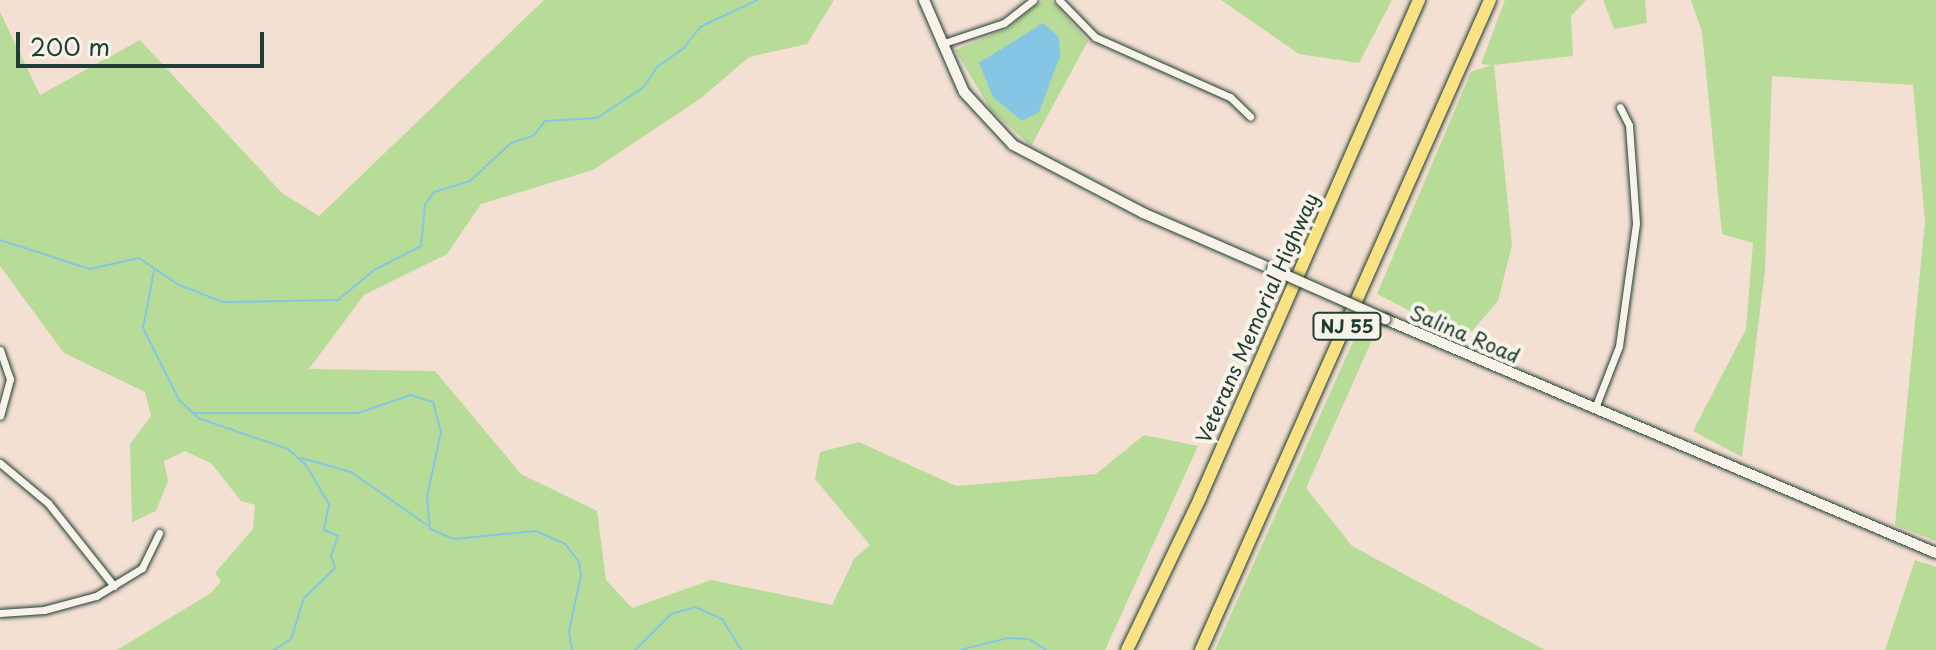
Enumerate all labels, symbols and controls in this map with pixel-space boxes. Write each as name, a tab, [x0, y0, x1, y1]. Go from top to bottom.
scale bar	[20, 16, 268, 66]
text: 200 m	[30, 28, 110, 64]
street label: Veterans Memorial Highway	[1191, 189, 1323, 447]
street label: Salina Road	[1407, 300, 1523, 368]
road number: NJ 55	[1311, 312, 1383, 340]

